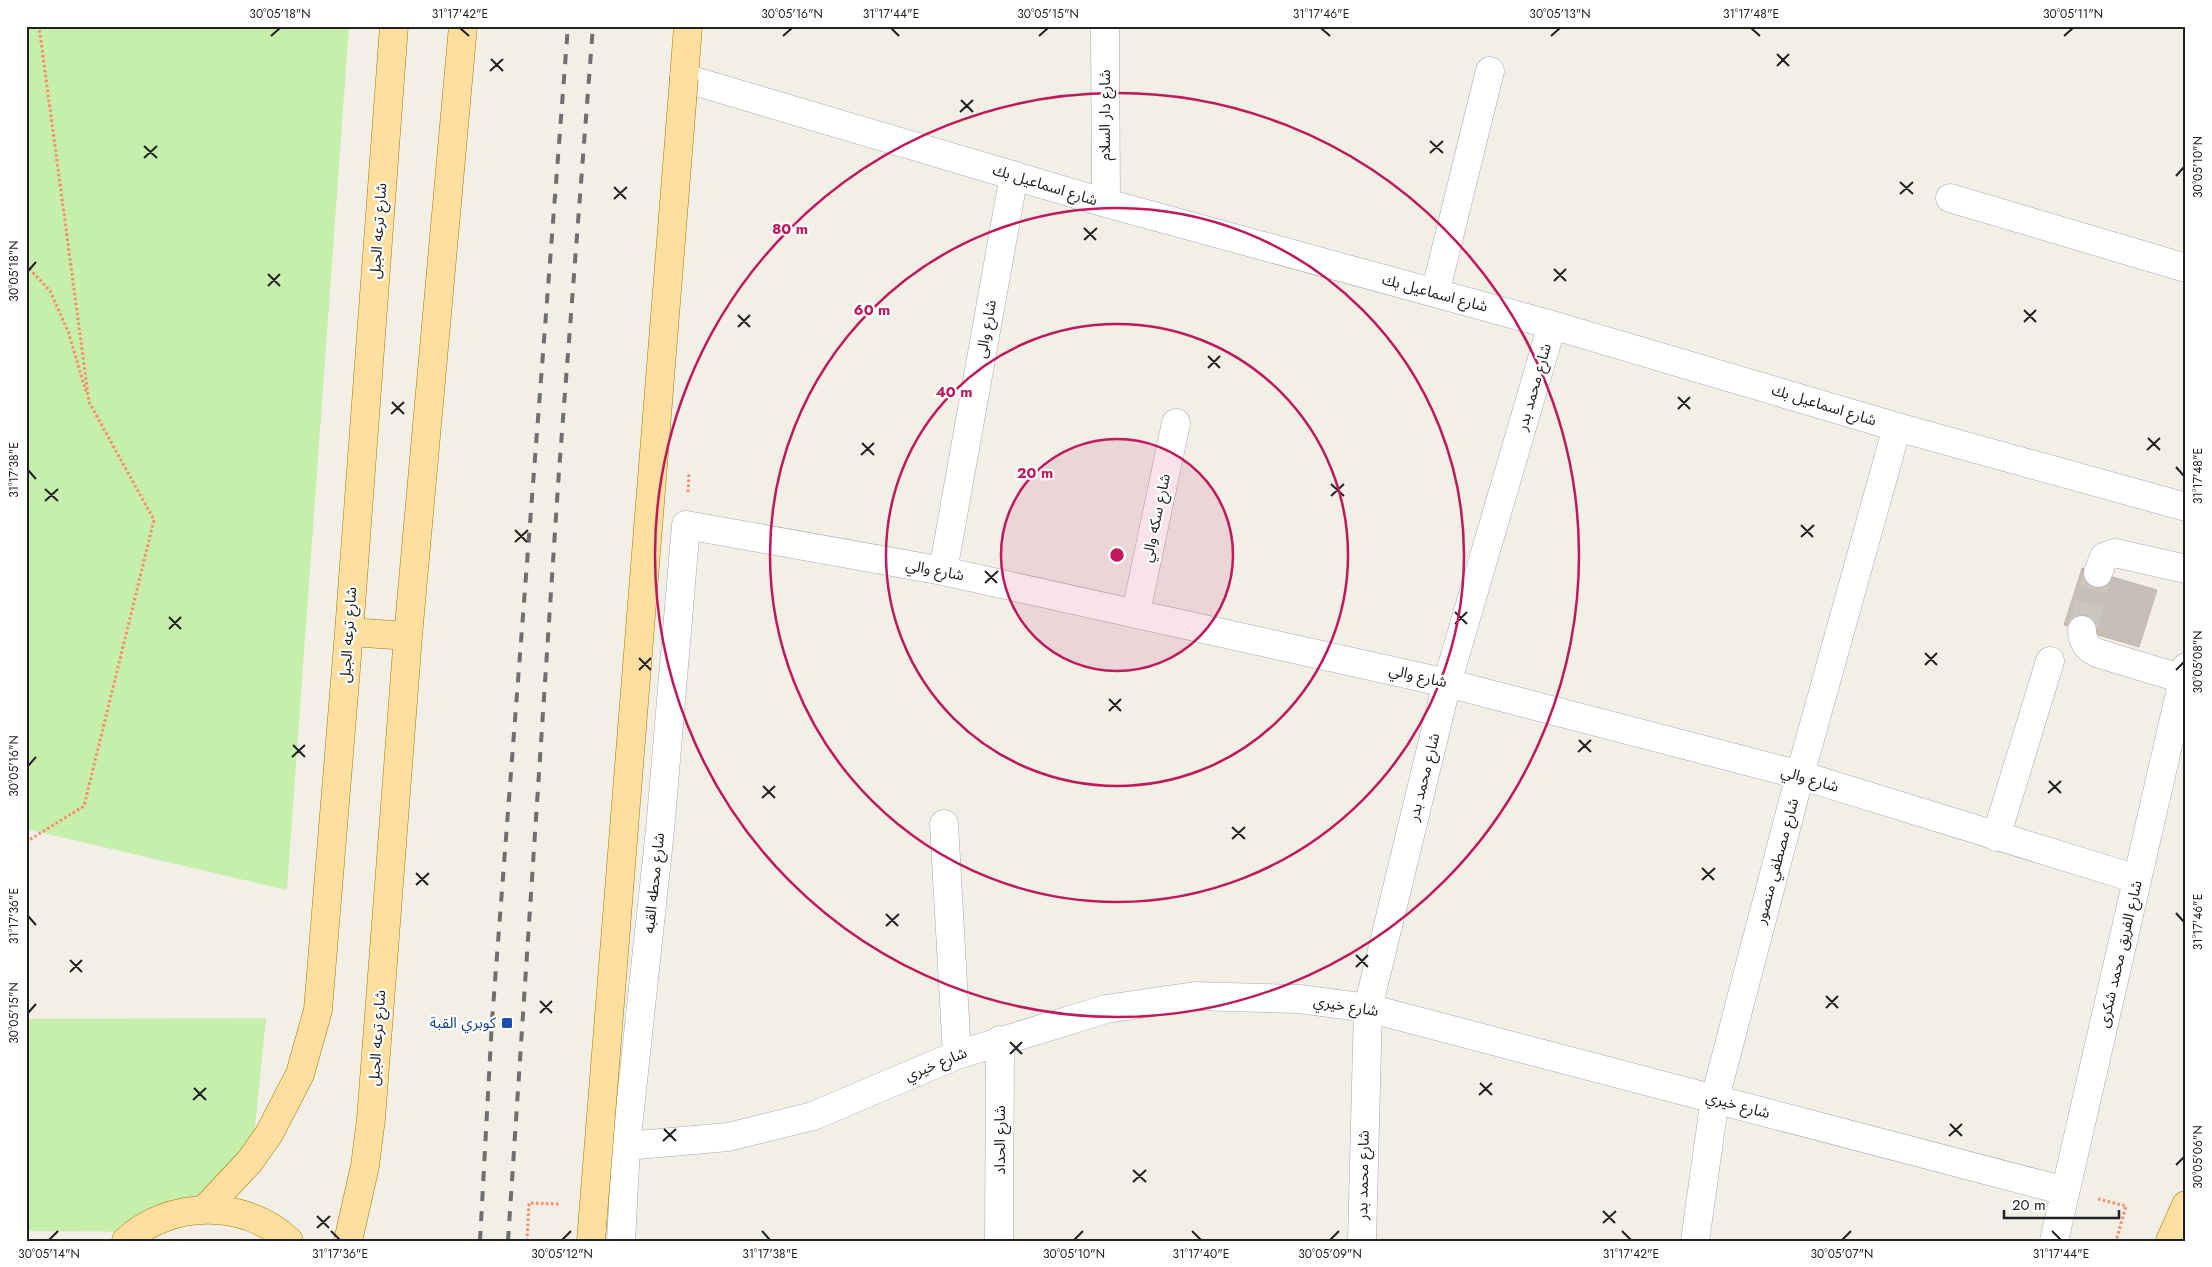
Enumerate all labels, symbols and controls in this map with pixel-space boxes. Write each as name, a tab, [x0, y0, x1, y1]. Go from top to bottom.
text: 30°05'18"N	[249, 5, 311, 23]
text: 31°17'42"E	[432, 5, 488, 23]
text: 30°05'16"N	[761, 5, 823, 23]
text: 31°17'44"E	[863, 5, 919, 23]
text: 30°05'15"N	[1017, 5, 1079, 23]
text: 31°17'46"E	[1293, 5, 1349, 23]
text: 30°05'13"N	[1529, 5, 1591, 23]
text: 31°17'48"E	[1723, 5, 1779, 23]
text: 30°05'11"N	[2043, 5, 2103, 23]
street label: شارع دار السلام	[1094, 69, 1117, 160]
text: 30°05'10"N	[2189, 136, 2207, 198]
street label: شارع اسماعيل بك	[990, 159, 1100, 212]
street label: شارع ترعه الجبل	[364, 182, 393, 280]
text: 80 m	[772, 218, 808, 240]
text: 30°05'18"N	[5, 240, 23, 302]
street label: شارع اسماعيل بك	[1379, 268, 1491, 319]
street label: شارع والى	[970, 298, 1003, 360]
text: 60 m	[854, 299, 890, 321]
street label: شارع محمد بدر	[1511, 341, 1558, 434]
street label: شارع اسماعيل بك	[1769, 379, 1879, 432]
text: 40 m	[935, 381, 973, 403]
text: 31°17'38"E	[5, 442, 23, 498]
text: 31°17'48"E	[2189, 448, 2207, 504]
text: 20 m	[1017, 462, 1053, 484]
street label: شارع سكه والي	[1136, 471, 1177, 565]
centre of rings	[1108, 546, 1126, 564]
street label: شارع والي	[904, 554, 966, 587]
street label: شارع ترعه الجبل	[334, 586, 363, 684]
text: 30°05'08"N	[2189, 630, 2207, 694]
street label: شارع والي	[1387, 659, 1449, 694]
street label: شارع محمد بدر	[1402, 731, 1447, 824]
text: 30°05'16"N	[5, 735, 23, 797]
street label: شارع والي	[1778, 760, 1842, 799]
street label: شارع مصطفي منصور	[1749, 795, 1805, 928]
street label: شارع محطه القبه	[638, 831, 671, 934]
street label: شارع الفريق محمد شكرى	[2092, 878, 2149, 1030]
text: 31°17'36"E	[5, 888, 23, 944]
text: 31°17'46"E	[2189, 894, 2207, 950]
text: 30°05'15"N	[5, 982, 23, 1044]
street label: شارع ترعه الجبل	[363, 989, 392, 1087]
street label: شارع خيري	[1312, 990, 1380, 1023]
place label: كوبري القبة	[430, 1012, 497, 1034]
marker: كوبري القبة	[500, 1016, 514, 1030]
street label: شارع خيري	[902, 1041, 971, 1087]
street label: شارع خيري	[1703, 1086, 1773, 1125]
street label: شارع الحداد	[989, 1105, 1012, 1175]
text: 30°05'06"N	[2189, 1125, 2207, 1189]
street label: شارع محمد بدر	[1351, 1130, 1376, 1221]
scale bar	[2004, 1187, 2120, 1219]
text: 20 m	[2012, 1194, 2046, 1216]
text: 30°05'14"N	[18, 1245, 80, 1263]
text: 31°17'36"E	[312, 1245, 368, 1263]
text: 30°05'12"N	[531, 1245, 593, 1263]
text: 31°17'38"E	[742, 1245, 798, 1263]
text: 30°05'10"N	[1043, 1245, 1105, 1263]
text: 31°17'40"E	[1173, 1245, 1229, 1263]
text: 30°05'09"N	[1298, 1245, 1362, 1263]
text: 31°17'42"E	[1603, 1245, 1659, 1263]
text: 30°05'07"N	[1811, 1245, 1873, 1263]
text: 31°17'44"E	[2033, 1245, 2089, 1263]

